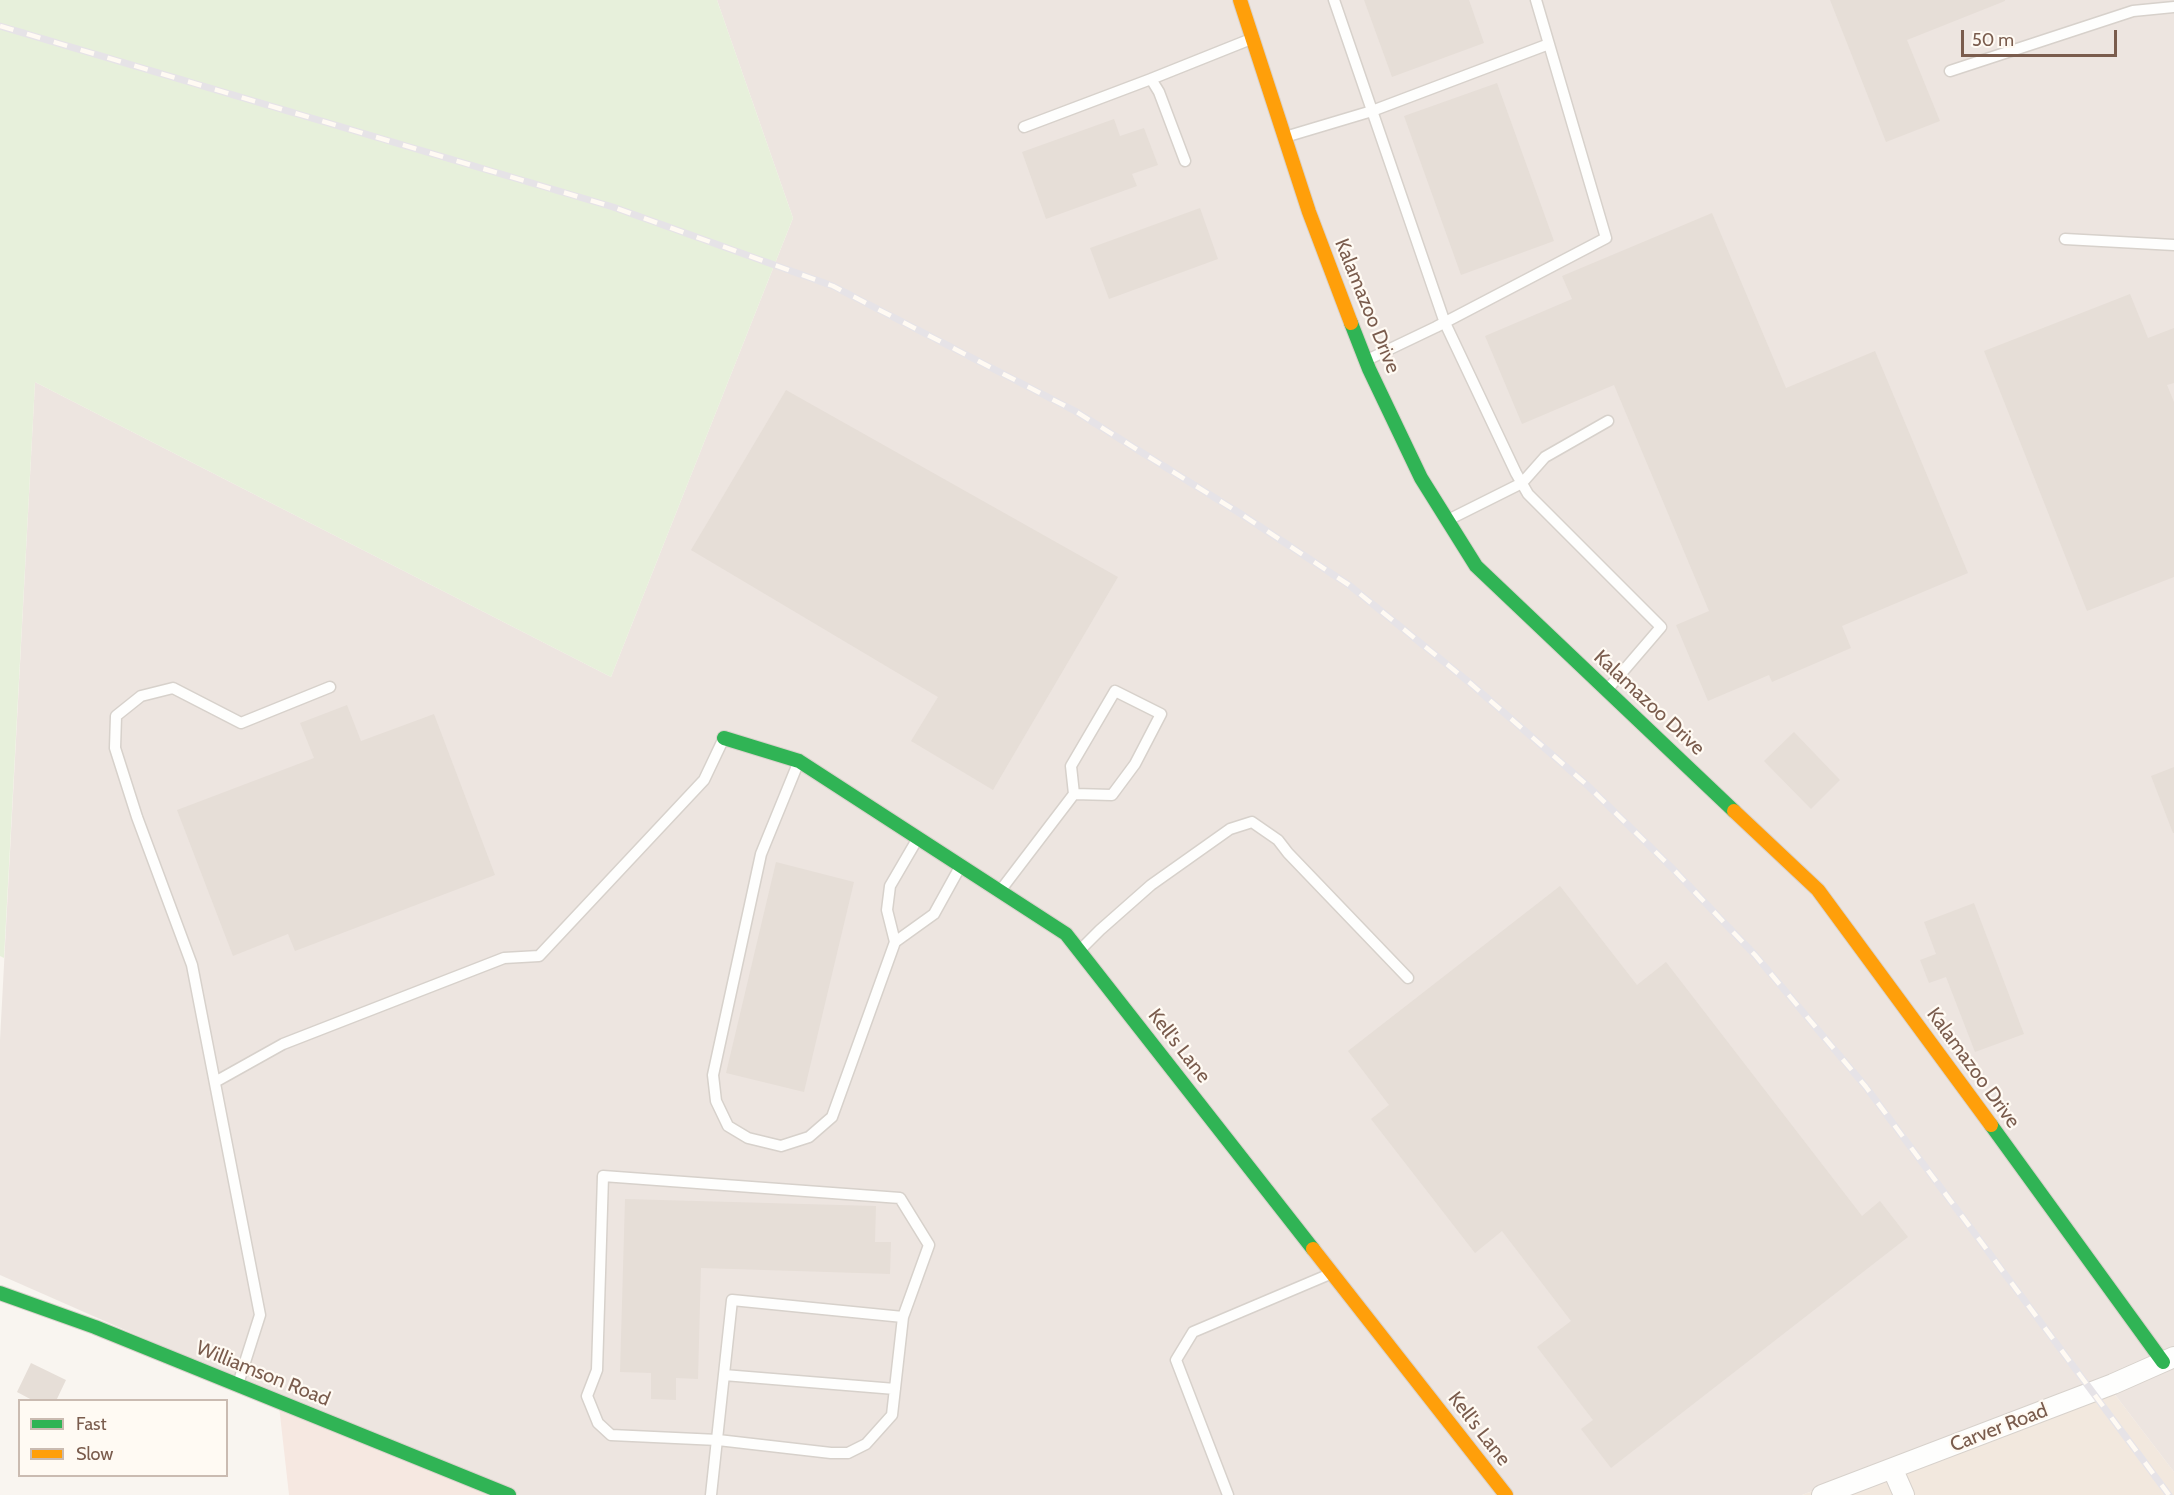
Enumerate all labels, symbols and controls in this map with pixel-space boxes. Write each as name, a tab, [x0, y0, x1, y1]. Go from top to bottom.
scale bar	[1964, 18, 2120, 56]
text: 50 m	[1972, 29, 2014, 51]
street label: Kalamazoo Drive	[1329, 235, 1405, 377]
street label: Kalamazoo Drive	[1589, 645, 1709, 761]
street label: Kalamazoo Drive	[1921, 1003, 2025, 1133]
street label: Kell's Lane	[1143, 1004, 1215, 1088]
street label: Williamson Road	[193, 1336, 333, 1412]
street label: Kell's Lane	[1443, 1387, 1515, 1471]
street label: Carver Road	[1947, 1398, 2051, 1458]
legend	[18, 1399, 228, 1477]
text: Fast	[76, 1413, 107, 1435]
text: Slow	[76, 1443, 113, 1465]

